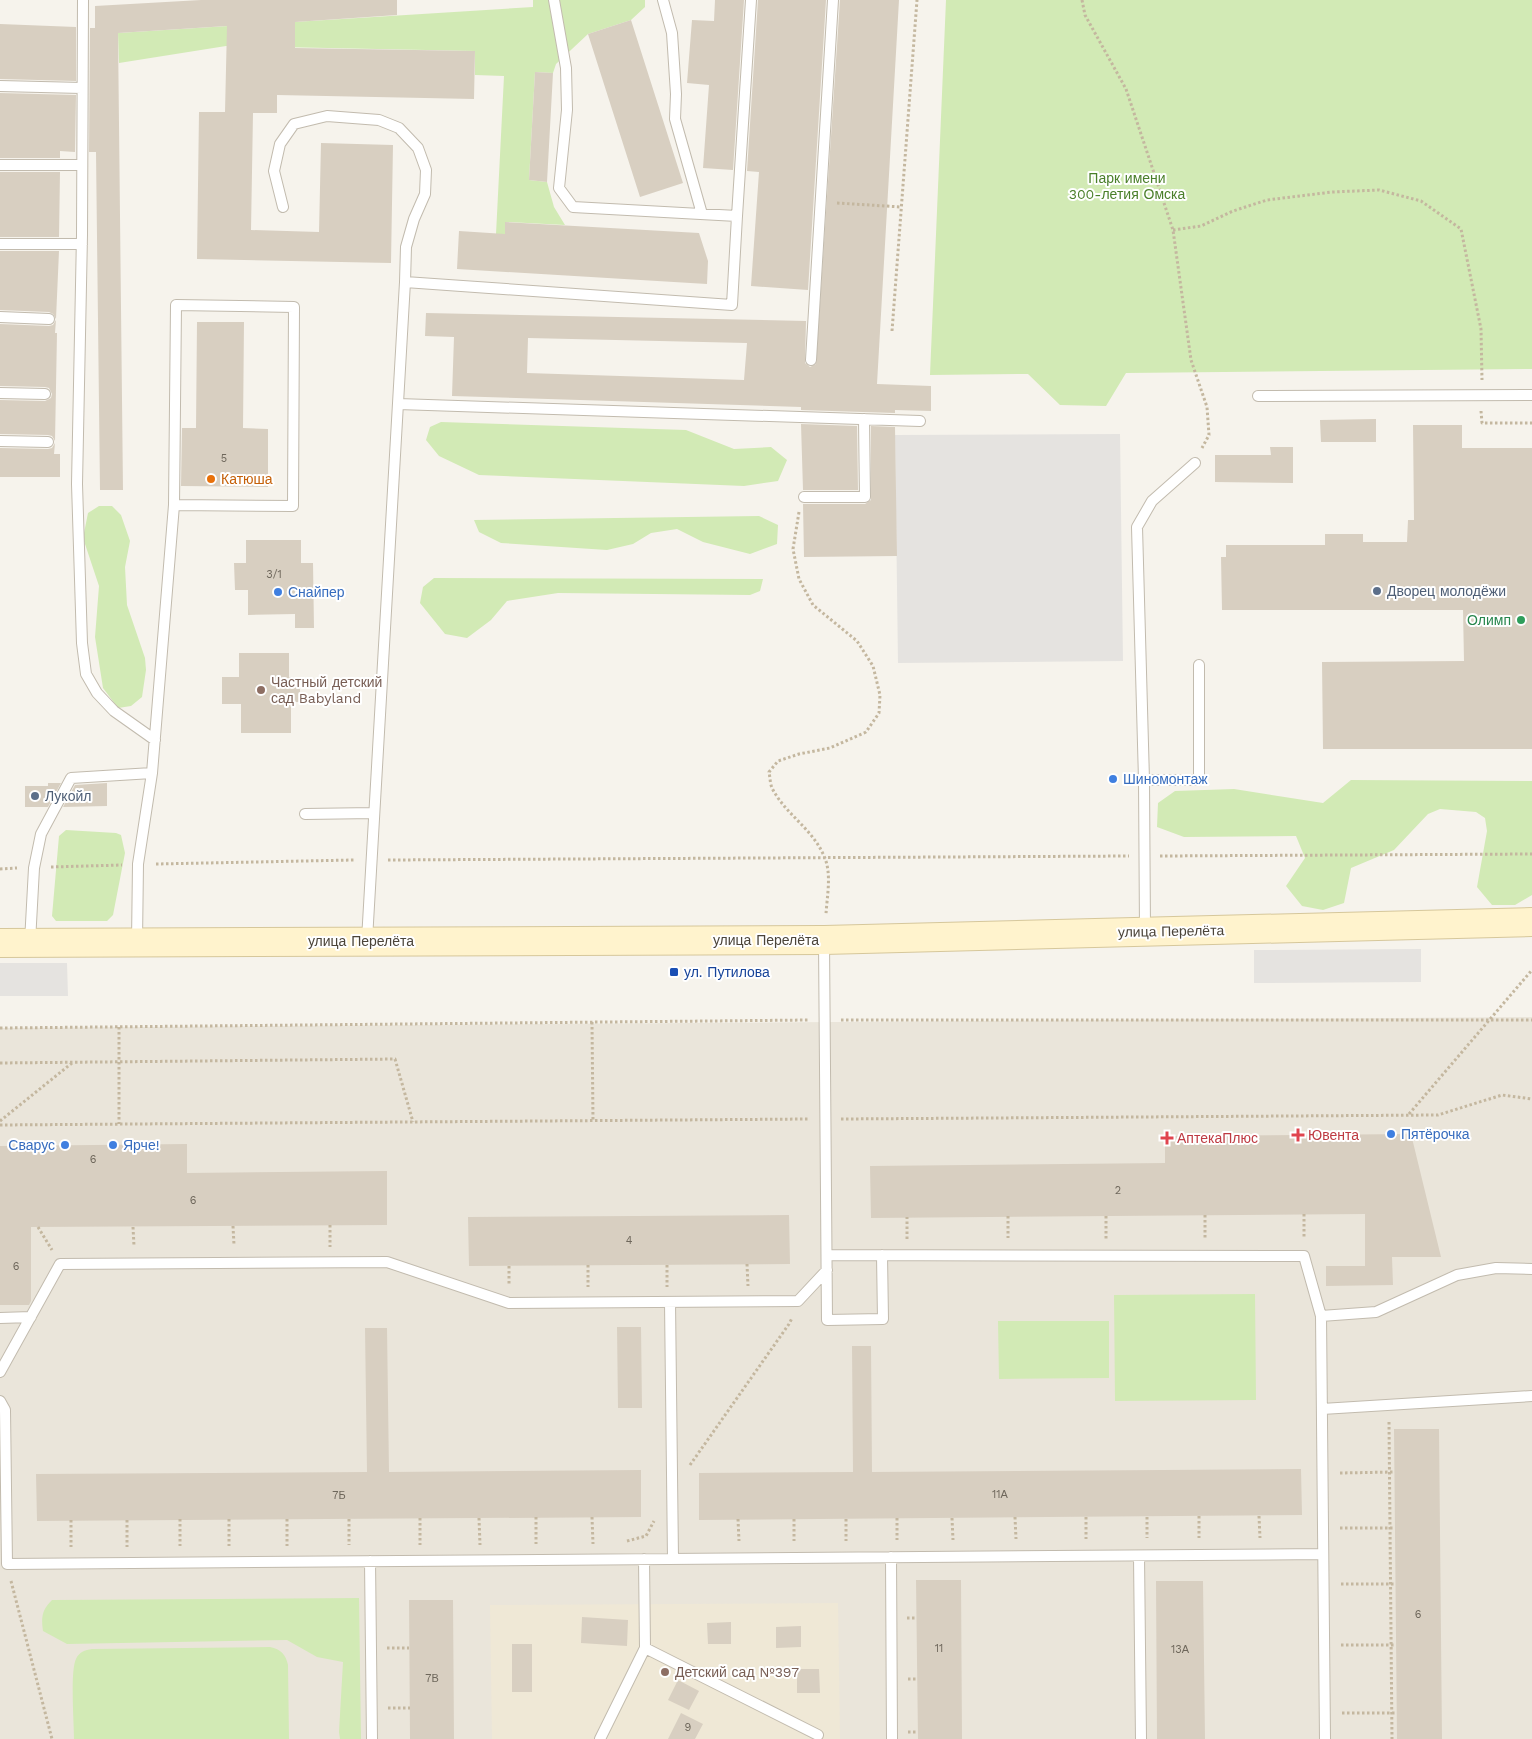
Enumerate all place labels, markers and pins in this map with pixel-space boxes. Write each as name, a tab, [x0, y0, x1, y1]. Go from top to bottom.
place label: Катюша	[221, 471, 273, 487]
marker: Катюша	[205, 473, 217, 485]
place label: Дворец молодёжи	[1387, 583, 1506, 599]
place label: Снайпер	[288, 584, 345, 600]
marker: Дворец молодёжи	[1371, 585, 1383, 597]
marker: Снайпер	[272, 586, 284, 598]
place label: Олимп	[1467, 612, 1511, 628]
marker: Олимп	[1515, 614, 1527, 626]
place label: Частный детский сад Babyland	[271, 674, 382, 706]
marker: Частный детский сад Babyland	[255, 684, 267, 696]
place label: Шиномонтаж	[1123, 771, 1208, 787]
marker: Шиномонтаж	[1107, 773, 1119, 785]
place label: Лукойл	[45, 788, 91, 804]
marker: Лукойл	[29, 790, 41, 802]
place label: ул. Путилова	[684, 964, 770, 980]
marker: ул. Путилова	[668, 966, 680, 978]
place label: Пятёрочка	[1401, 1126, 1470, 1142]
place label: Ювента	[1308, 1127, 1359, 1143]
marker: Пятёрочка	[1385, 1128, 1397, 1140]
marker: Ювента	[1292, 1129, 1304, 1141]
place label: АптекаПлюс	[1177, 1130, 1258, 1146]
marker: АптекаПлюс	[1161, 1132, 1173, 1144]
place label: Сварус	[8, 1137, 55, 1153]
place label: Ярче!	[123, 1137, 159, 1153]
marker: Сварус	[59, 1139, 71, 1151]
marker: Ярче!	[107, 1139, 119, 1151]
place label: Детский сад №397	[675, 1664, 799, 1680]
marker: Детский сад №397	[659, 1666, 671, 1678]

